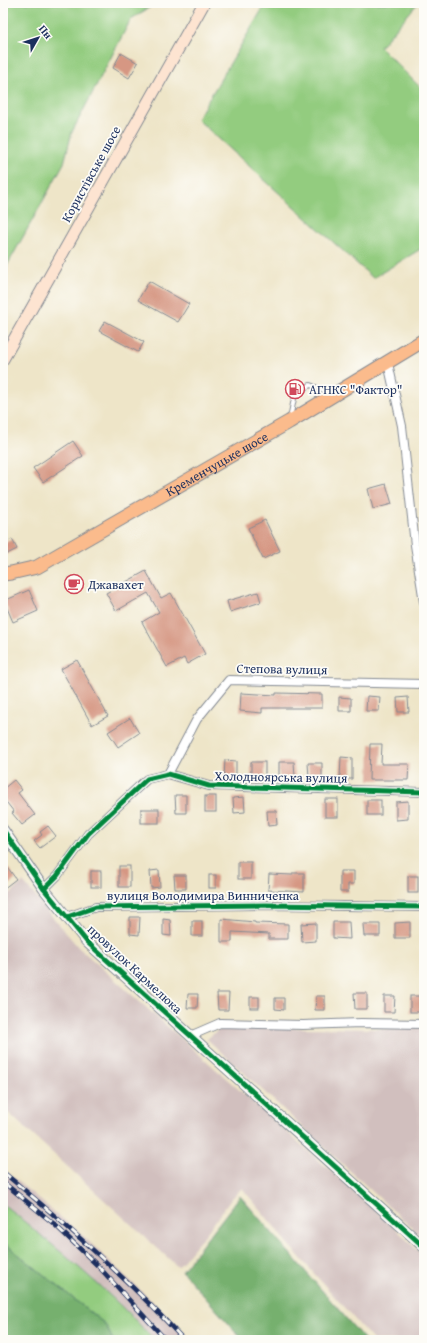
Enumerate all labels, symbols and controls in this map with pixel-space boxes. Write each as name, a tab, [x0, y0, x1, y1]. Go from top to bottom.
north arrow	[18, 18, 58, 58]
text: Пн	[35, 21, 57, 42]
street label: Користівське шосе	[57, 122, 125, 226]
fuel station icon: АГНКС "Фактор"	[284, 378, 306, 400]
place label: АГНКС "Фактор"	[309, 380, 403, 399]
street label: Кременчуцьке шосе	[162, 427, 271, 501]
cafe icon: Джавахет	[63, 573, 85, 595]
place label: Джавахет	[87, 575, 144, 594]
street label: Степова вулиця	[237, 659, 328, 679]
street label: Холодноярська вулиця	[214, 766, 348, 788]
street label: вулиця Володимира Винниченка	[107, 886, 300, 905]
street label: провулок Кармелюка	[83, 920, 187, 1019]

